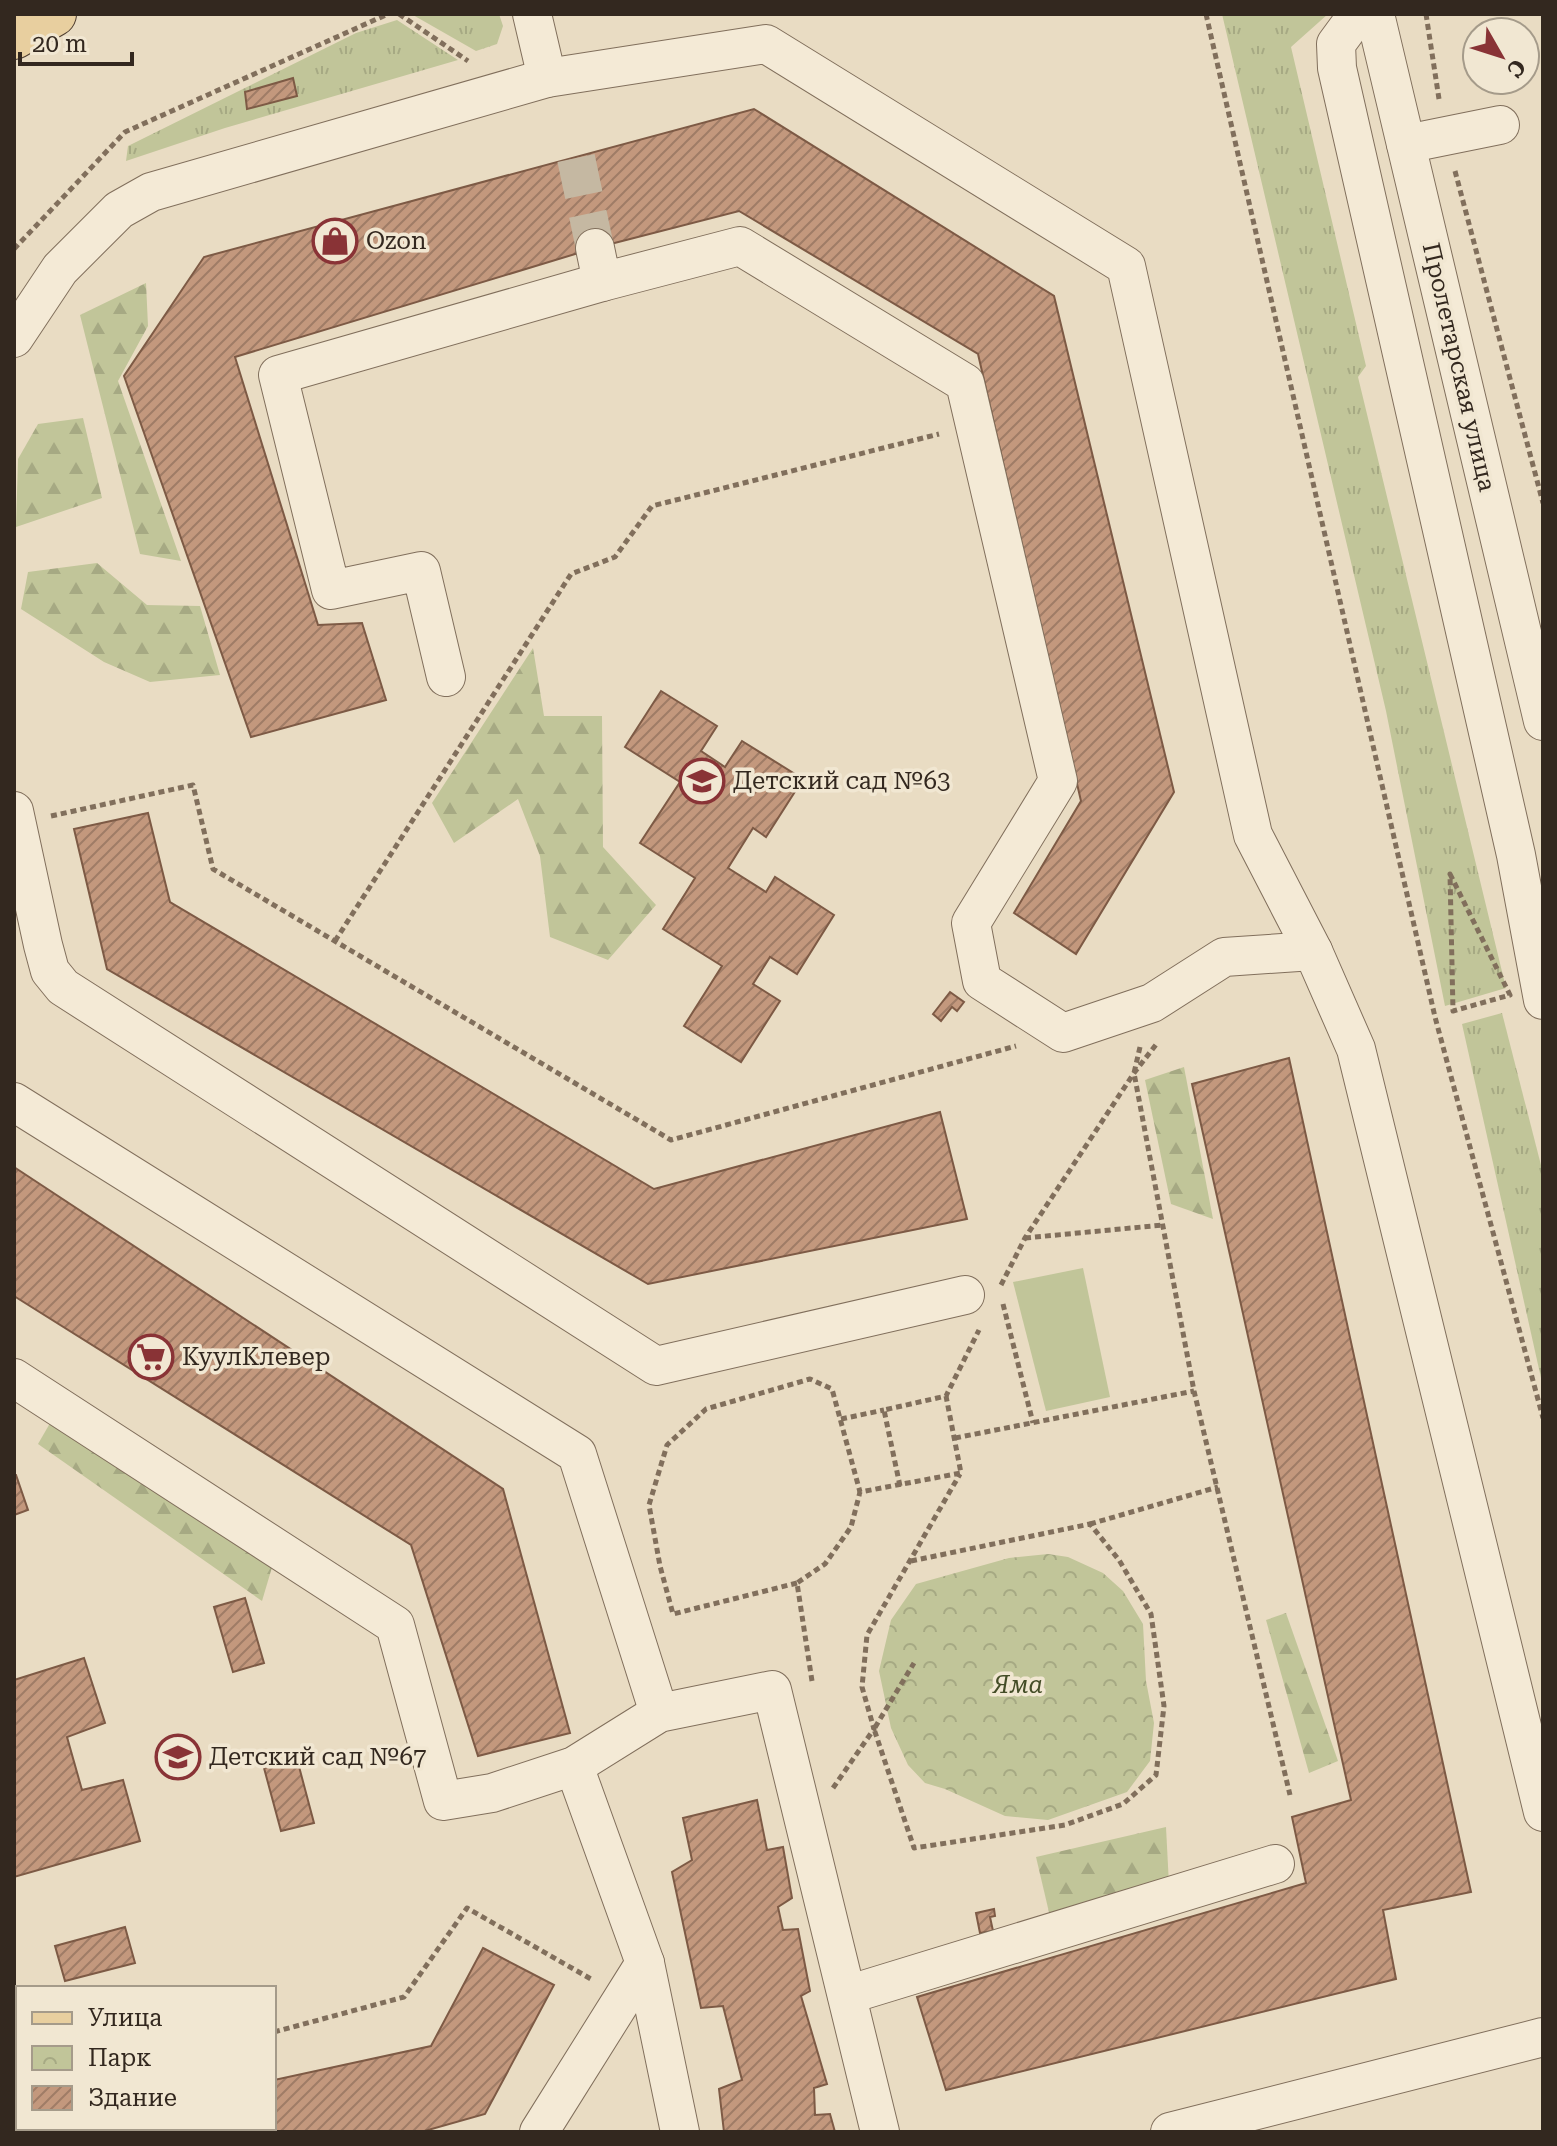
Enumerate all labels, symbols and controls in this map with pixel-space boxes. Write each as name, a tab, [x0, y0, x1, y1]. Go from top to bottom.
scale bar	[20, 16, 132, 66]
north arrow	[1461, 16, 1541, 96]
text: 20 m	[32, 30, 87, 58]
text: С	[1502, 54, 1531, 82]
shop icon: Ozon	[311, 217, 359, 265]
place label: Ozon	[366, 227, 427, 255]
street label: Пролетарская улица	[1417, 240, 1501, 494]
school or university icon: Детский сад №63	[678, 757, 726, 805]
place label: Детский сад №63	[733, 767, 950, 795]
supermarket icon: КуулКлевер	[127, 1333, 175, 1381]
place label: КуулКлевер	[182, 1343, 330, 1371]
park label: Яма	[992, 1671, 1043, 1699]
school or university icon: Детский сад №67	[154, 1733, 202, 1781]
place label: Детский сад №67	[209, 1743, 426, 1771]
legend	[16, 1986, 276, 2130]
text: Улица	[88, 2004, 162, 2032]
text: Парк	[88, 2044, 151, 2072]
text: Здание	[88, 2084, 177, 2112]

